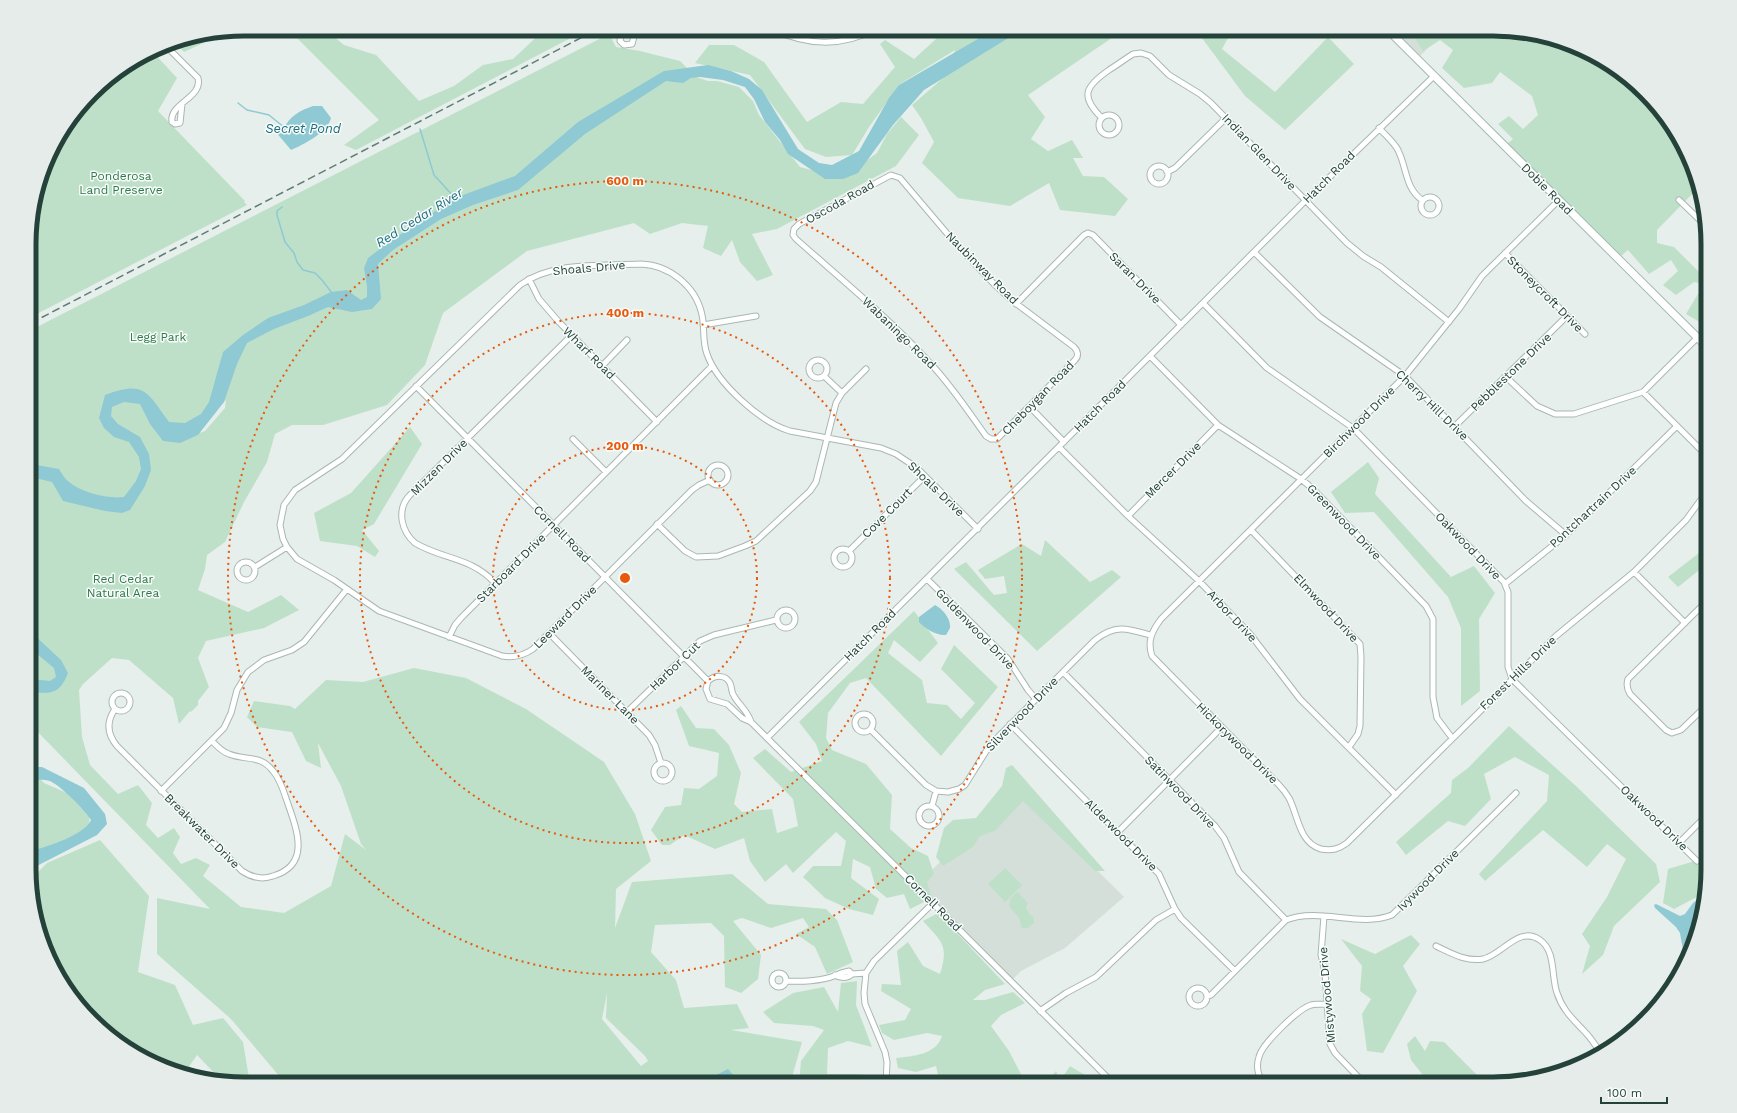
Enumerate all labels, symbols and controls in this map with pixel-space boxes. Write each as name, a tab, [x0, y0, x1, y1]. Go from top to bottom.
street label: Indian Glen Drive	[1219, 111, 1299, 193]
water label: Secret Pond	[265, 121, 342, 136]
street label: Hatch Road	[1300, 148, 1358, 206]
street label: Dobie Road	[1518, 160, 1576, 218]
park label: Ponderosa Land Preserve	[79, 169, 163, 197]
text: 600 m	[606, 174, 644, 188]
street label: Oscoda Road	[803, 177, 877, 227]
water label: Red Cedar River	[373, 184, 466, 250]
street label: Naubinway Road	[943, 229, 1021, 307]
street label: Saran Drive	[1106, 249, 1164, 307]
street label: Stoneycroft Drive	[1504, 253, 1586, 335]
street label: Shoals Drive	[552, 258, 626, 278]
street label: Wabaningo Road	[859, 294, 939, 372]
text: 400 m	[606, 306, 644, 320]
street label: Wharf Road	[560, 324, 618, 382]
park label: Legg Park	[130, 330, 186, 344]
street label: Pebblestone Drive	[1468, 330, 1554, 414]
street label: Cheboygan Road	[999, 358, 1077, 438]
street label: Cherry Hill Drive	[1393, 367, 1471, 443]
street label: Hatch Road	[1071, 377, 1129, 435]
street label: Birchwood Drive	[1320, 383, 1398, 461]
street label: Mizzen Drive	[408, 436, 470, 498]
text: 200 m	[606, 439, 644, 453]
street label: Mercer Drive	[1142, 439, 1204, 501]
street label: Shoals Drive	[905, 459, 967, 519]
street label: Pontchartrain Drive	[1547, 463, 1639, 551]
street label: Greenwood Drive	[1304, 481, 1384, 563]
street label: Cove Court	[859, 485, 915, 541]
street label: Cornell Road	[531, 503, 593, 565]
street label: Oakwood Drive	[1432, 509, 1504, 583]
street label: Starboard Drive	[473, 530, 549, 606]
centre of rings	[618, 571, 632, 585]
street label: Elmwood Drive	[1291, 571, 1361, 645]
park label: Red Cedar Natural Area	[87, 572, 159, 600]
street label: Leeward Drive	[531, 582, 600, 651]
street label: Goldenwood Drive	[933, 586, 1017, 672]
street label: Arbor Drive	[1204, 587, 1260, 645]
street label: Hatch Road	[841, 606, 899, 664]
street label: Forest Hills Drive	[1477, 633, 1559, 713]
street label: Harbor Cut	[647, 639, 703, 693]
street label: Mariner Lane	[578, 663, 642, 727]
street label: Silverwood Drive	[983, 674, 1061, 754]
street label: Hickorywood Drive	[1193, 699, 1281, 787]
street label: Satinwood Drive	[1142, 753, 1218, 831]
street label: Oakwood Drive	[1617, 782, 1691, 854]
street label: Breakwater Drive	[162, 791, 242, 871]
street label: Alderwood Drive	[1082, 796, 1160, 874]
street label: Ivywood Drive	[1394, 846, 1462, 914]
street label: Cornell Road	[902, 872, 964, 934]
street label: Mistywood Drive	[1316, 946, 1338, 1044]
scale bar	[1601, 1079, 1667, 1105]
text: 100 m	[1607, 1086, 1642, 1100]

